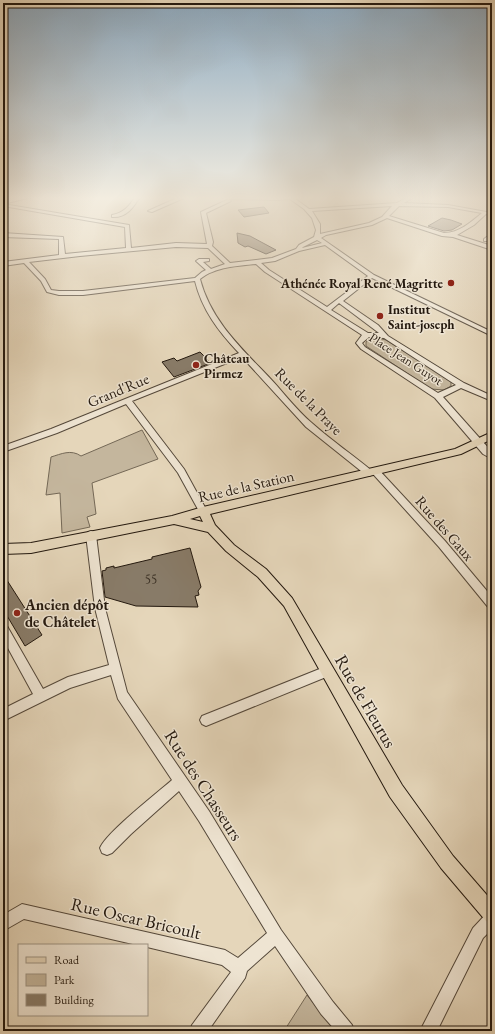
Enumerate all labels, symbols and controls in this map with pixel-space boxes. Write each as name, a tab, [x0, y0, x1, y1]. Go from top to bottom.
place label: Athénée Royal René Magritte	[280, 275, 444, 292]
marker: Athénée Royal René Magritte	[446, 278, 456, 288]
place label: Institut Saint-joseph	[388, 301, 455, 333]
marker: Institut Saint-joseph	[375, 311, 385, 321]
street label: Place Jean Guyot	[366, 329, 446, 389]
place label: Château Pirmez	[204, 350, 250, 382]
marker: Château Pirmez	[191, 360, 201, 370]
street label: Rue de la Praye	[271, 363, 347, 439]
street label: Grand'Rue	[84, 369, 152, 411]
street label: Rue de la Station	[196, 466, 296, 506]
street label: Rue des Gaux	[412, 492, 479, 565]
house number: 55	[145, 571, 157, 588]
place label: Ancien dépôt de Châtelet	[24, 595, 109, 631]
marker: Ancien dépôt de Châtelet	[12, 608, 22, 618]
street label: Rue de Fleurus	[330, 650, 402, 752]
street label: Rue des Chasseurs	[160, 725, 249, 845]
street label: Rue Oscar Bricoult	[69, 892, 204, 944]
legend	[18, 944, 148, 1016]
text: Road	[54, 952, 80, 968]
text: Park	[54, 972, 75, 988]
text: Building	[54, 992, 95, 1008]

